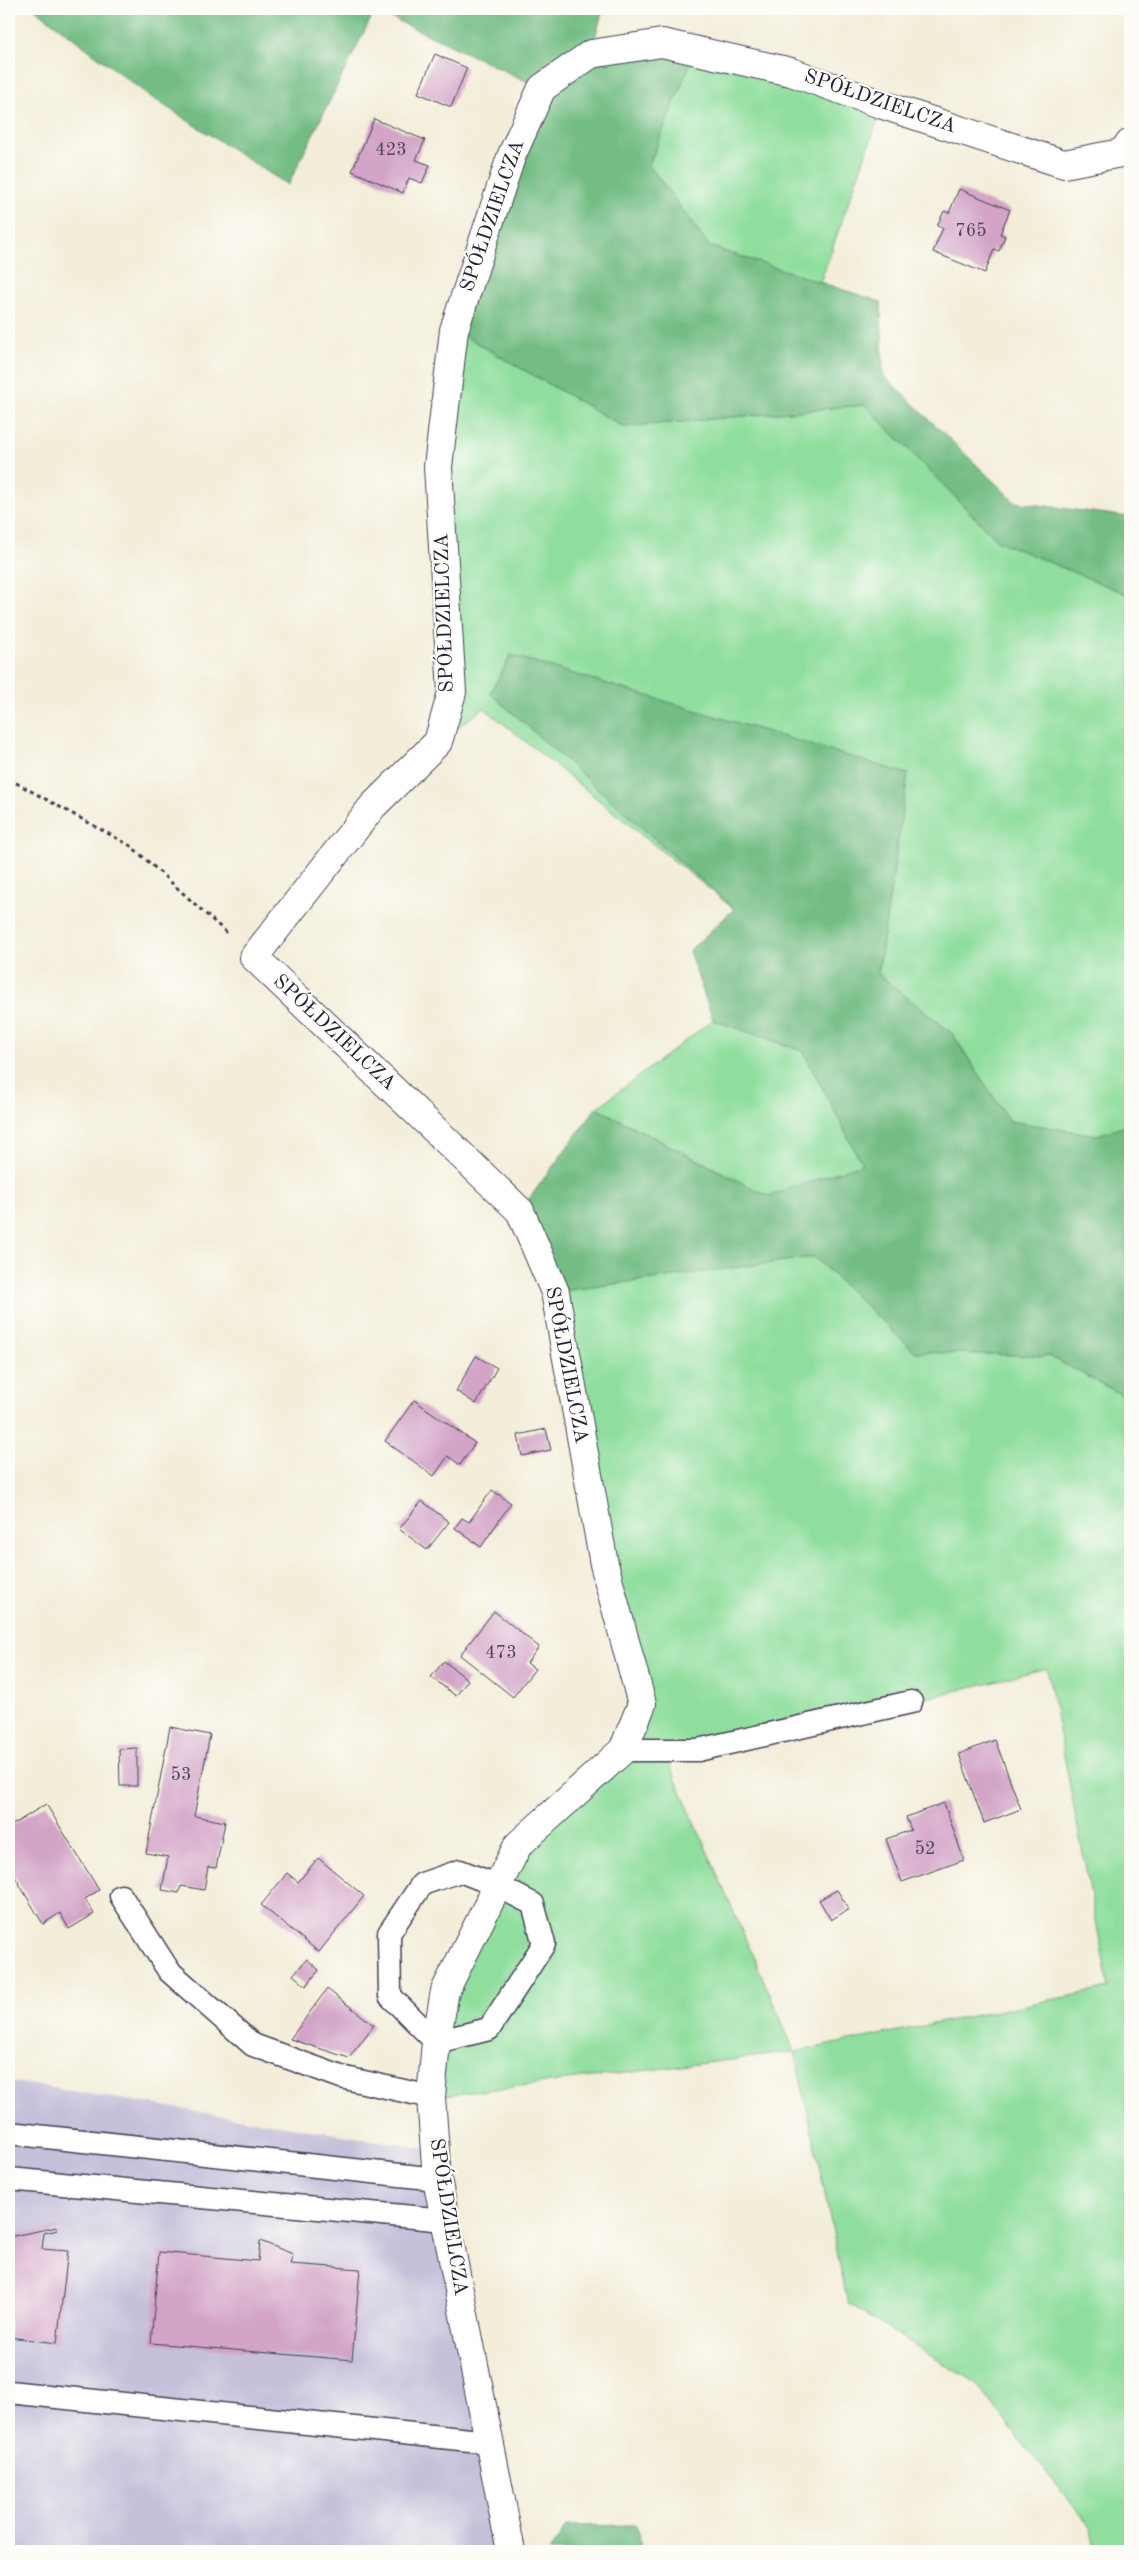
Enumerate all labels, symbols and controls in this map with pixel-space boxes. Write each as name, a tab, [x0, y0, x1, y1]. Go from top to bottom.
street label: SPÓŁDZIELCZA	[801, 63, 960, 137]
street label: SPÓŁDZIELCZA	[454, 136, 528, 295]
house number: 423	[375, 141, 407, 159]
house number: 765	[955, 222, 987, 240]
street label: SPÓŁDZIELCZA	[428, 533, 458, 693]
street label: SPÓŁDZIELCZA	[269, 968, 402, 1095]
street label: SPÓŁDZIELCZA	[541, 1284, 595, 1445]
house number: 473	[485, 1644, 517, 1662]
house number: 53	[171, 1766, 191, 1784]
house number: 52	[915, 1840, 935, 1858]
street label: SPÓŁDZIELCZA	[426, 2136, 474, 2297]

